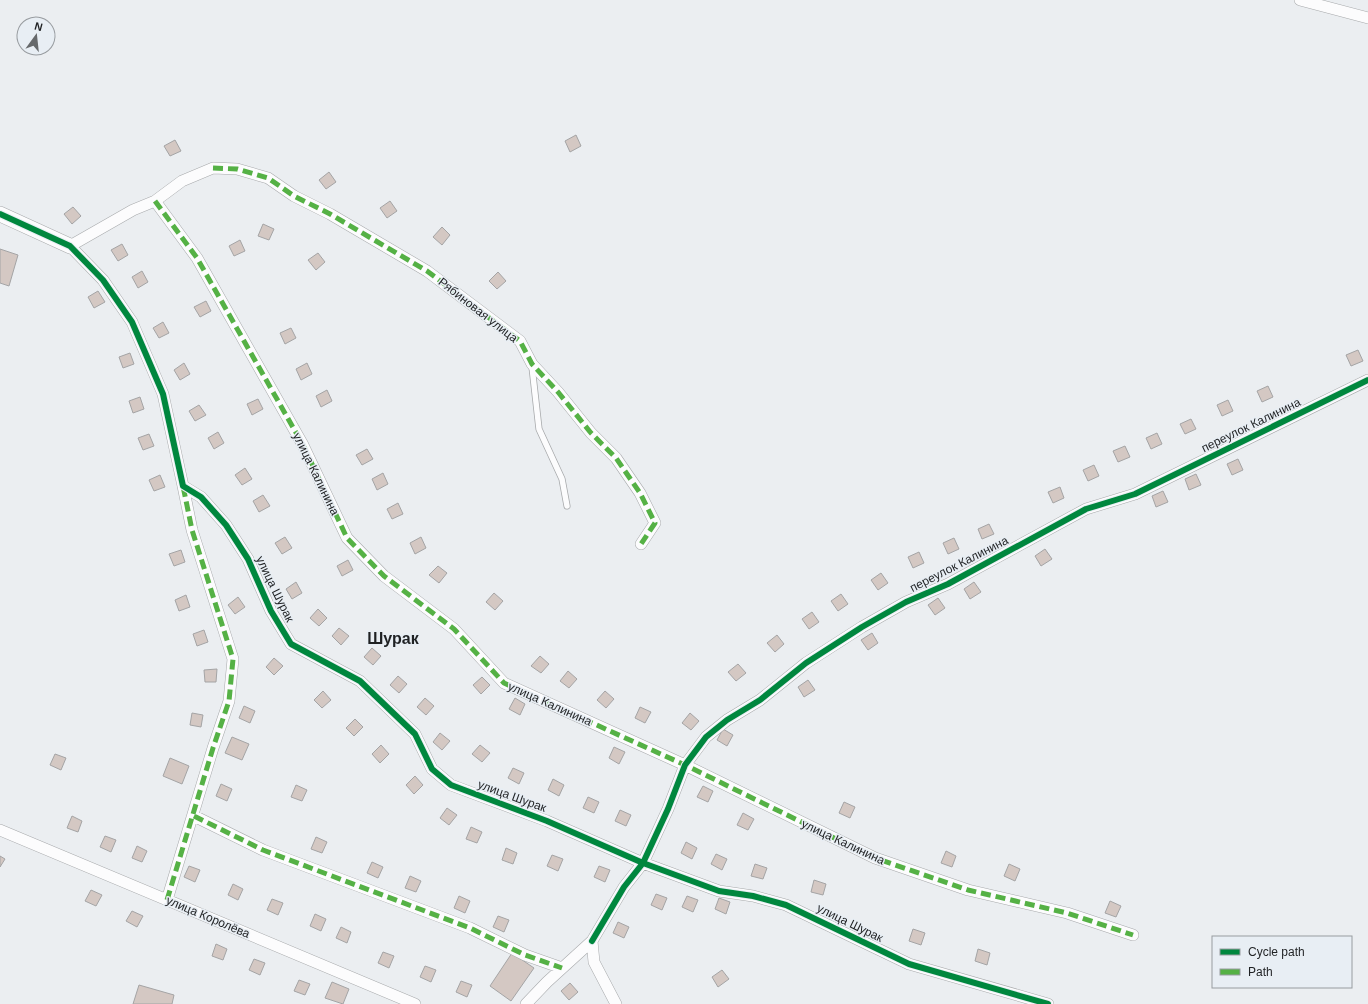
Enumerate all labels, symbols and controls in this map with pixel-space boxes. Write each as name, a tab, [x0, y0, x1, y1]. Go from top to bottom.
north arrow	[16, 16, 56, 56]
text: N	[33, 20, 44, 33]
street label: Рябиновая улица	[436, 275, 521, 345]
street label: переулок Калинина	[1199, 395, 1303, 455]
street label: улица Калинина	[290, 430, 342, 518]
street label: переулок Калинина	[907, 533, 1011, 595]
street label: улица Шурак	[253, 554, 297, 625]
district label: Шурак	[367, 630, 420, 647]
street label: улица Калинина	[506, 679, 594, 729]
street label: улица Шурак	[476, 777, 549, 815]
street label: улица Калинина	[799, 817, 887, 868]
street label: улица Королёва	[164, 893, 252, 941]
street label: улица Шурак	[815, 901, 886, 945]
legend	[1212, 936, 1352, 988]
text: Cycle path	[1248, 945, 1305, 959]
text: Path	[1248, 965, 1273, 979]

